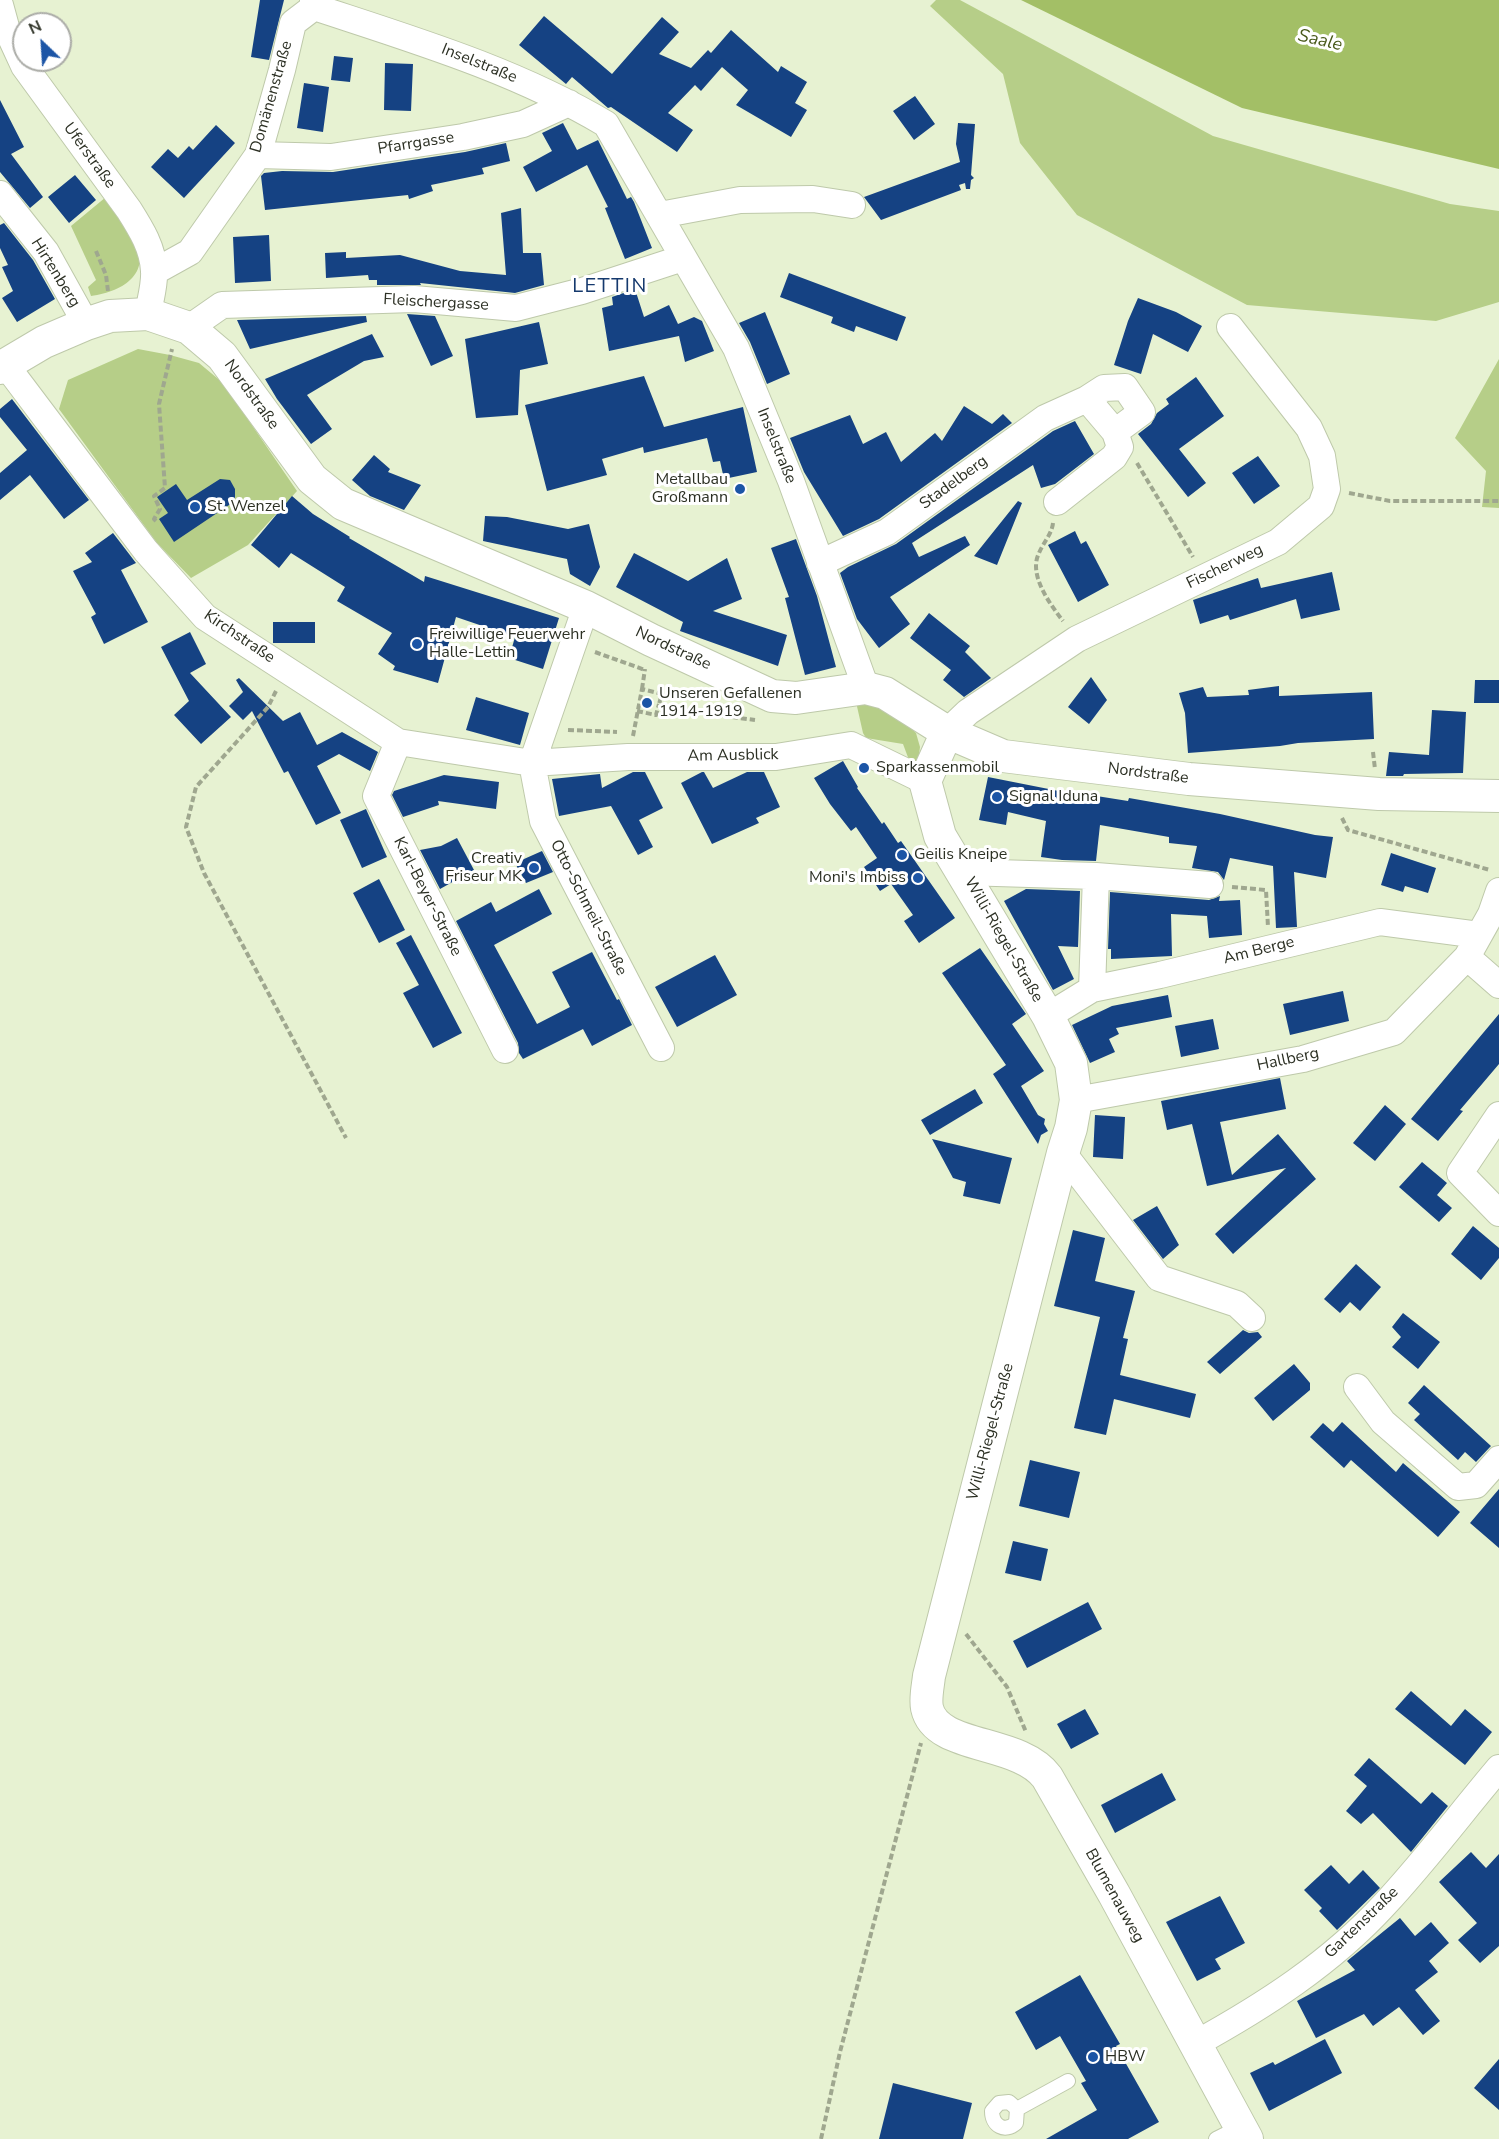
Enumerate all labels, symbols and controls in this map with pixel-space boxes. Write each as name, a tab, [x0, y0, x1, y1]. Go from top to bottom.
north arrow	[12, 12, 72, 72]
text: N	[25, 15, 45, 40]
water label: Saale	[1296, 25, 1344, 57]
street label: Domänenstraße	[247, 39, 297, 155]
street label: Inselstraße	[438, 40, 520, 88]
street label: Uferstraße	[59, 119, 119, 193]
street label: Pfarrgasse	[376, 128, 456, 160]
street label: Hirtenberg	[26, 235, 84, 311]
district label: LETTIN	[572, 275, 648, 299]
street label: Fleischergasse	[383, 291, 489, 315]
street label: Nordstraße	[219, 356, 283, 434]
street label: Inselstraße	[752, 405, 800, 487]
street label: Stadelberg	[916, 452, 992, 514]
place label: Metallbau Großmann	[652, 470, 728, 508]
marker: Metallbau Großmann	[733, 482, 747, 496]
place label: St. Wenzel	[207, 497, 285, 517]
marker: St. Wenzel	[188, 500, 202, 514]
street label: Fischerweg	[1184, 540, 1266, 594]
street label: Kirchstraße	[200, 606, 278, 668]
street label: Nordstraße	[632, 623, 714, 675]
place label: Freiwillige Feuerwehr Halle-Lettin	[429, 625, 585, 663]
marker: Freiwillige Feuerwehr Halle-Lettin	[410, 637, 424, 651]
place label: Unseren Gefallenen 1914-1919	[659, 684, 802, 722]
marker: Unseren Gefallenen 1914-1919	[640, 696, 654, 710]
street label: Am Ausblick	[687, 746, 779, 766]
place label: Sparkassenmobil	[876, 758, 999, 778]
street label: Nordstraße	[1106, 760, 1190, 788]
marker: Sparkassenmobil	[857, 761, 871, 775]
place label: Signal Iduna	[1009, 787, 1098, 807]
marker: Signal Iduna	[990, 790, 1004, 804]
street label: Karl-Beyer-Straße	[389, 834, 465, 960]
street label: Otto-Schmeil-Straße	[545, 837, 631, 979]
place label: Geilis Kneipe	[914, 845, 1007, 865]
marker: Geilis Kneipe	[895, 848, 909, 862]
place label: Creativ Friseur MK	[445, 849, 522, 887]
marker: Creativ Friseur MK	[527, 861, 541, 875]
place label: Moni's Imbiss	[809, 868, 906, 888]
marker: Moni's Imbiss	[911, 871, 925, 885]
street label: Willi-Riegel-Straße	[959, 874, 1047, 1006]
street label: Am Berge	[1222, 933, 1296, 969]
street label: Hallberg	[1255, 1044, 1321, 1076]
street label: Willi-Riegel-Straße	[963, 1361, 1019, 1503]
street label: Blumenauweg	[1080, 1846, 1148, 1946]
street label: Gartenstraße	[1321, 1883, 1403, 1963]
place label: HBW	[1105, 2047, 1145, 2067]
marker: HBW	[1086, 2050, 1100, 2064]

